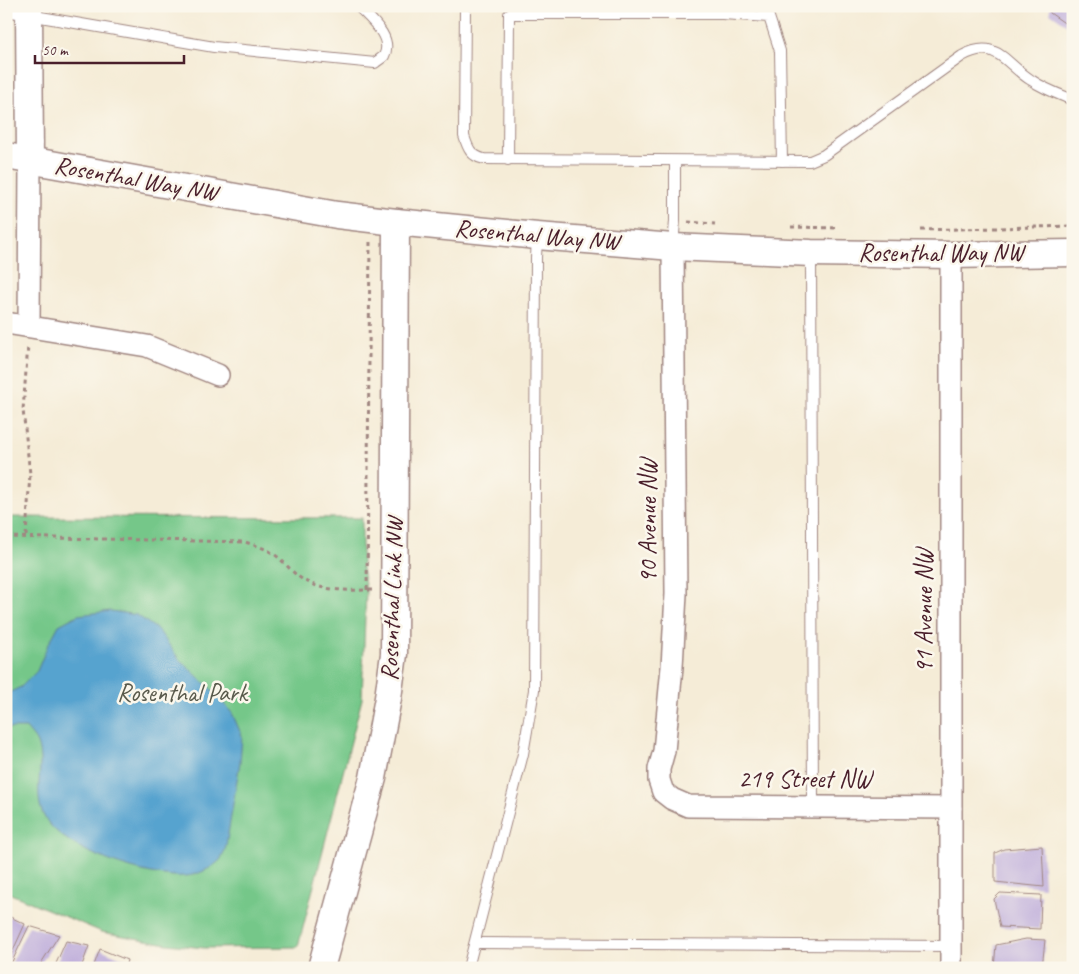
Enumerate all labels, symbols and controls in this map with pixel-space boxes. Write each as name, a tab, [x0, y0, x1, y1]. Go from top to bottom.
scale bar	[35, 32, 184, 64]
text: 50 m	[42, 41, 69, 60]
street label: Rosenthal Way NW	[52, 149, 223, 210]
street label: Rosenthal Way NW	[453, 212, 624, 258]
street label: Rosenthal Way NW	[858, 237, 1027, 269]
street label: 90 Avenue NW	[632, 455, 664, 584]
street label: Rosenthal Link NW	[373, 514, 411, 681]
street label: 91 Avenue NW	[908, 545, 940, 674]
park label: Rosenthal Park	[117, 677, 249, 709]
street label: 219 Street NW	[738, 763, 875, 795]

